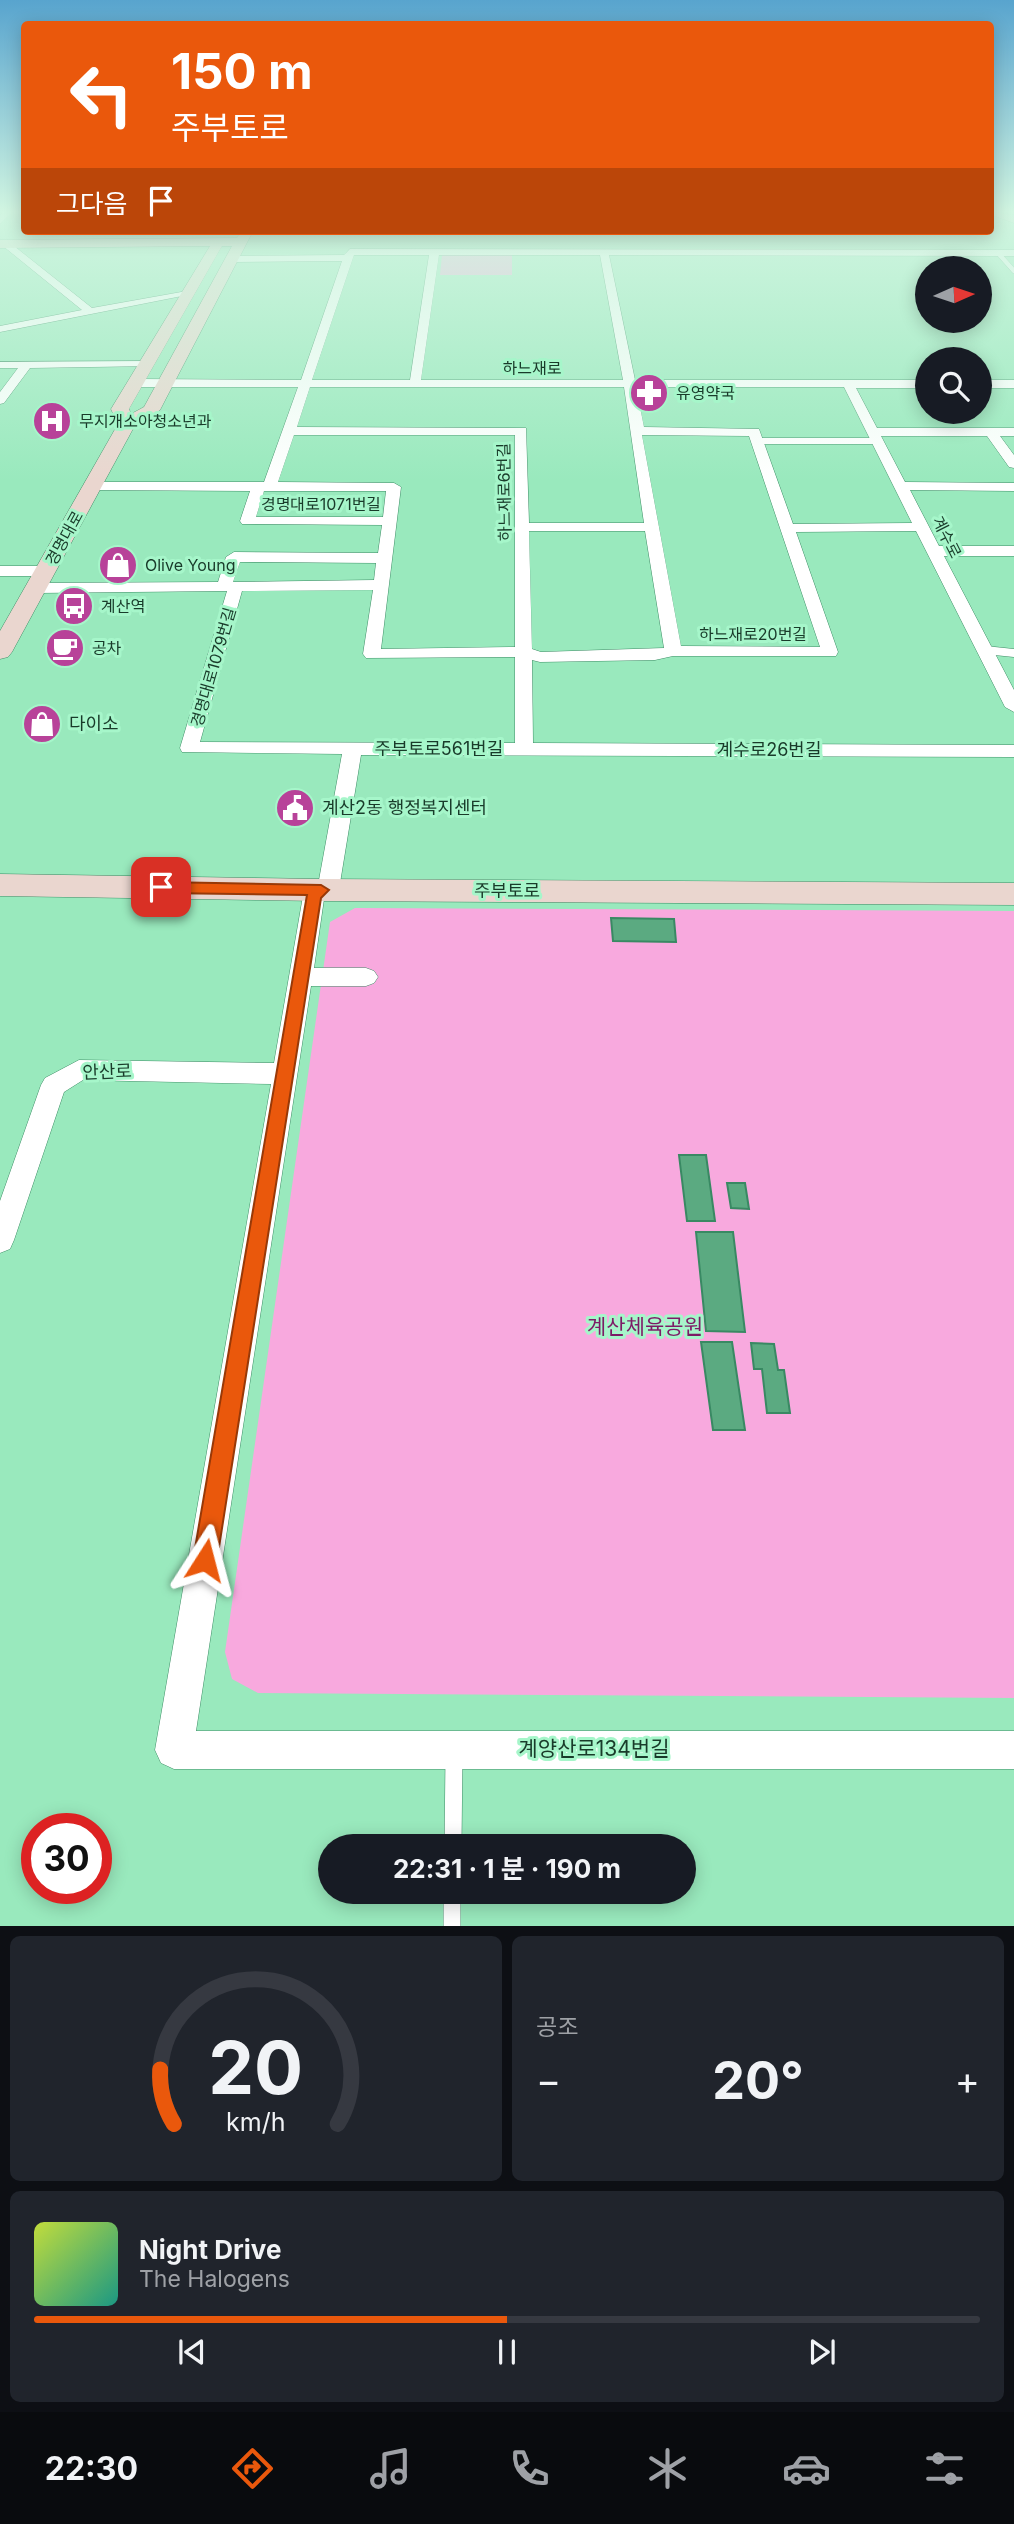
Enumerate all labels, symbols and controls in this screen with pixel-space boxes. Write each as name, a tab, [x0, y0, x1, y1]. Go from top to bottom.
text: 150 m	[171, 42, 313, 101]
icon: left	[56, 49, 147, 140]
text: 주부토로	[171, 108, 289, 147]
icon: arrive	[142, 182, 180, 220]
text: 그다음	[56, 188, 128, 219]
north arrow	[915, 256, 992, 332]
map controls	[915, 256, 992, 424]
button: search	[915, 347, 992, 424]
street label: 하느재로	[503, 358, 562, 378]
pharmacy icon: 유영약국	[628, 372, 670, 414]
place label: 유영약국	[676, 383, 735, 403]
hospital icon: 무지개소아청소년과	[31, 400, 73, 442]
place label: 무지개소아청소년과	[79, 411, 212, 431]
street label: 하느재로6번길	[493, 443, 515, 541]
street label: 경명대로1071번길	[261, 494, 381, 514]
street label: 경명대로	[41, 507, 87, 569]
street label: 계수로	[928, 513, 966, 561]
shop icon: Olive Young	[97, 544, 139, 586]
place label: Olive Young	[145, 555, 235, 575]
bus stop icon: 계산역	[53, 585, 95, 627]
place label: 계산역	[101, 596, 145, 616]
street label: 경명대로1079번길	[186, 605, 240, 729]
street label: 하느재로20번길	[699, 624, 807, 644]
cafe icon: 공차	[44, 627, 86, 669]
place label: 공차	[92, 638, 122, 658]
shop icon: 다이소	[21, 703, 63, 745]
place label: 다이소	[69, 713, 119, 734]
street label: 주부토로561번길	[375, 738, 503, 759]
street label: 계수로26번길	[717, 739, 821, 760]
public building icon: 계산2동 행정복지센터	[274, 787, 316, 829]
place label: 계산2동 행정복지센터	[322, 797, 487, 818]
pin	[131, 857, 191, 917]
icon: arrive	[142, 868, 180, 906]
street label: 주부토로	[474, 880, 540, 901]
street label: 안산로	[82, 1060, 132, 1083]
park label: 계산체육공원	[587, 1314, 703, 1339]
position arrow	[168, 1523, 242, 1597]
street label: 계양산로134번길	[519, 1736, 670, 1761]
speed limit sign: 30	[21, 1813, 112, 1904]
text: 22:31 · 1 분 · 190 m	[393, 1853, 621, 1884]
text: 공조	[536, 2013, 578, 2041]
text: 20	[209, 2024, 303, 2113]
text: 20°	[712, 2049, 804, 2112]
text: −	[536, 2057, 561, 2103]
text: +	[955, 2057, 980, 2103]
text: km/h	[226, 2107, 286, 2137]
text: Night Drive	[139, 2234, 281, 2265]
text: The Halogens	[139, 2265, 290, 2293]
icon: previous	[173, 2333, 211, 2371]
icon: pause	[488, 2333, 526, 2371]
icon: next	[803, 2333, 841, 2371]
icon: directions	[228, 2444, 277, 2493]
icon: music	[366, 2444, 415, 2493]
icon: phone	[505, 2444, 554, 2493]
icon: climate	[643, 2444, 692, 2493]
icon: car	[782, 2444, 831, 2493]
icon: filters	[920, 2444, 969, 2493]
text: 22:30	[45, 2449, 138, 2488]

